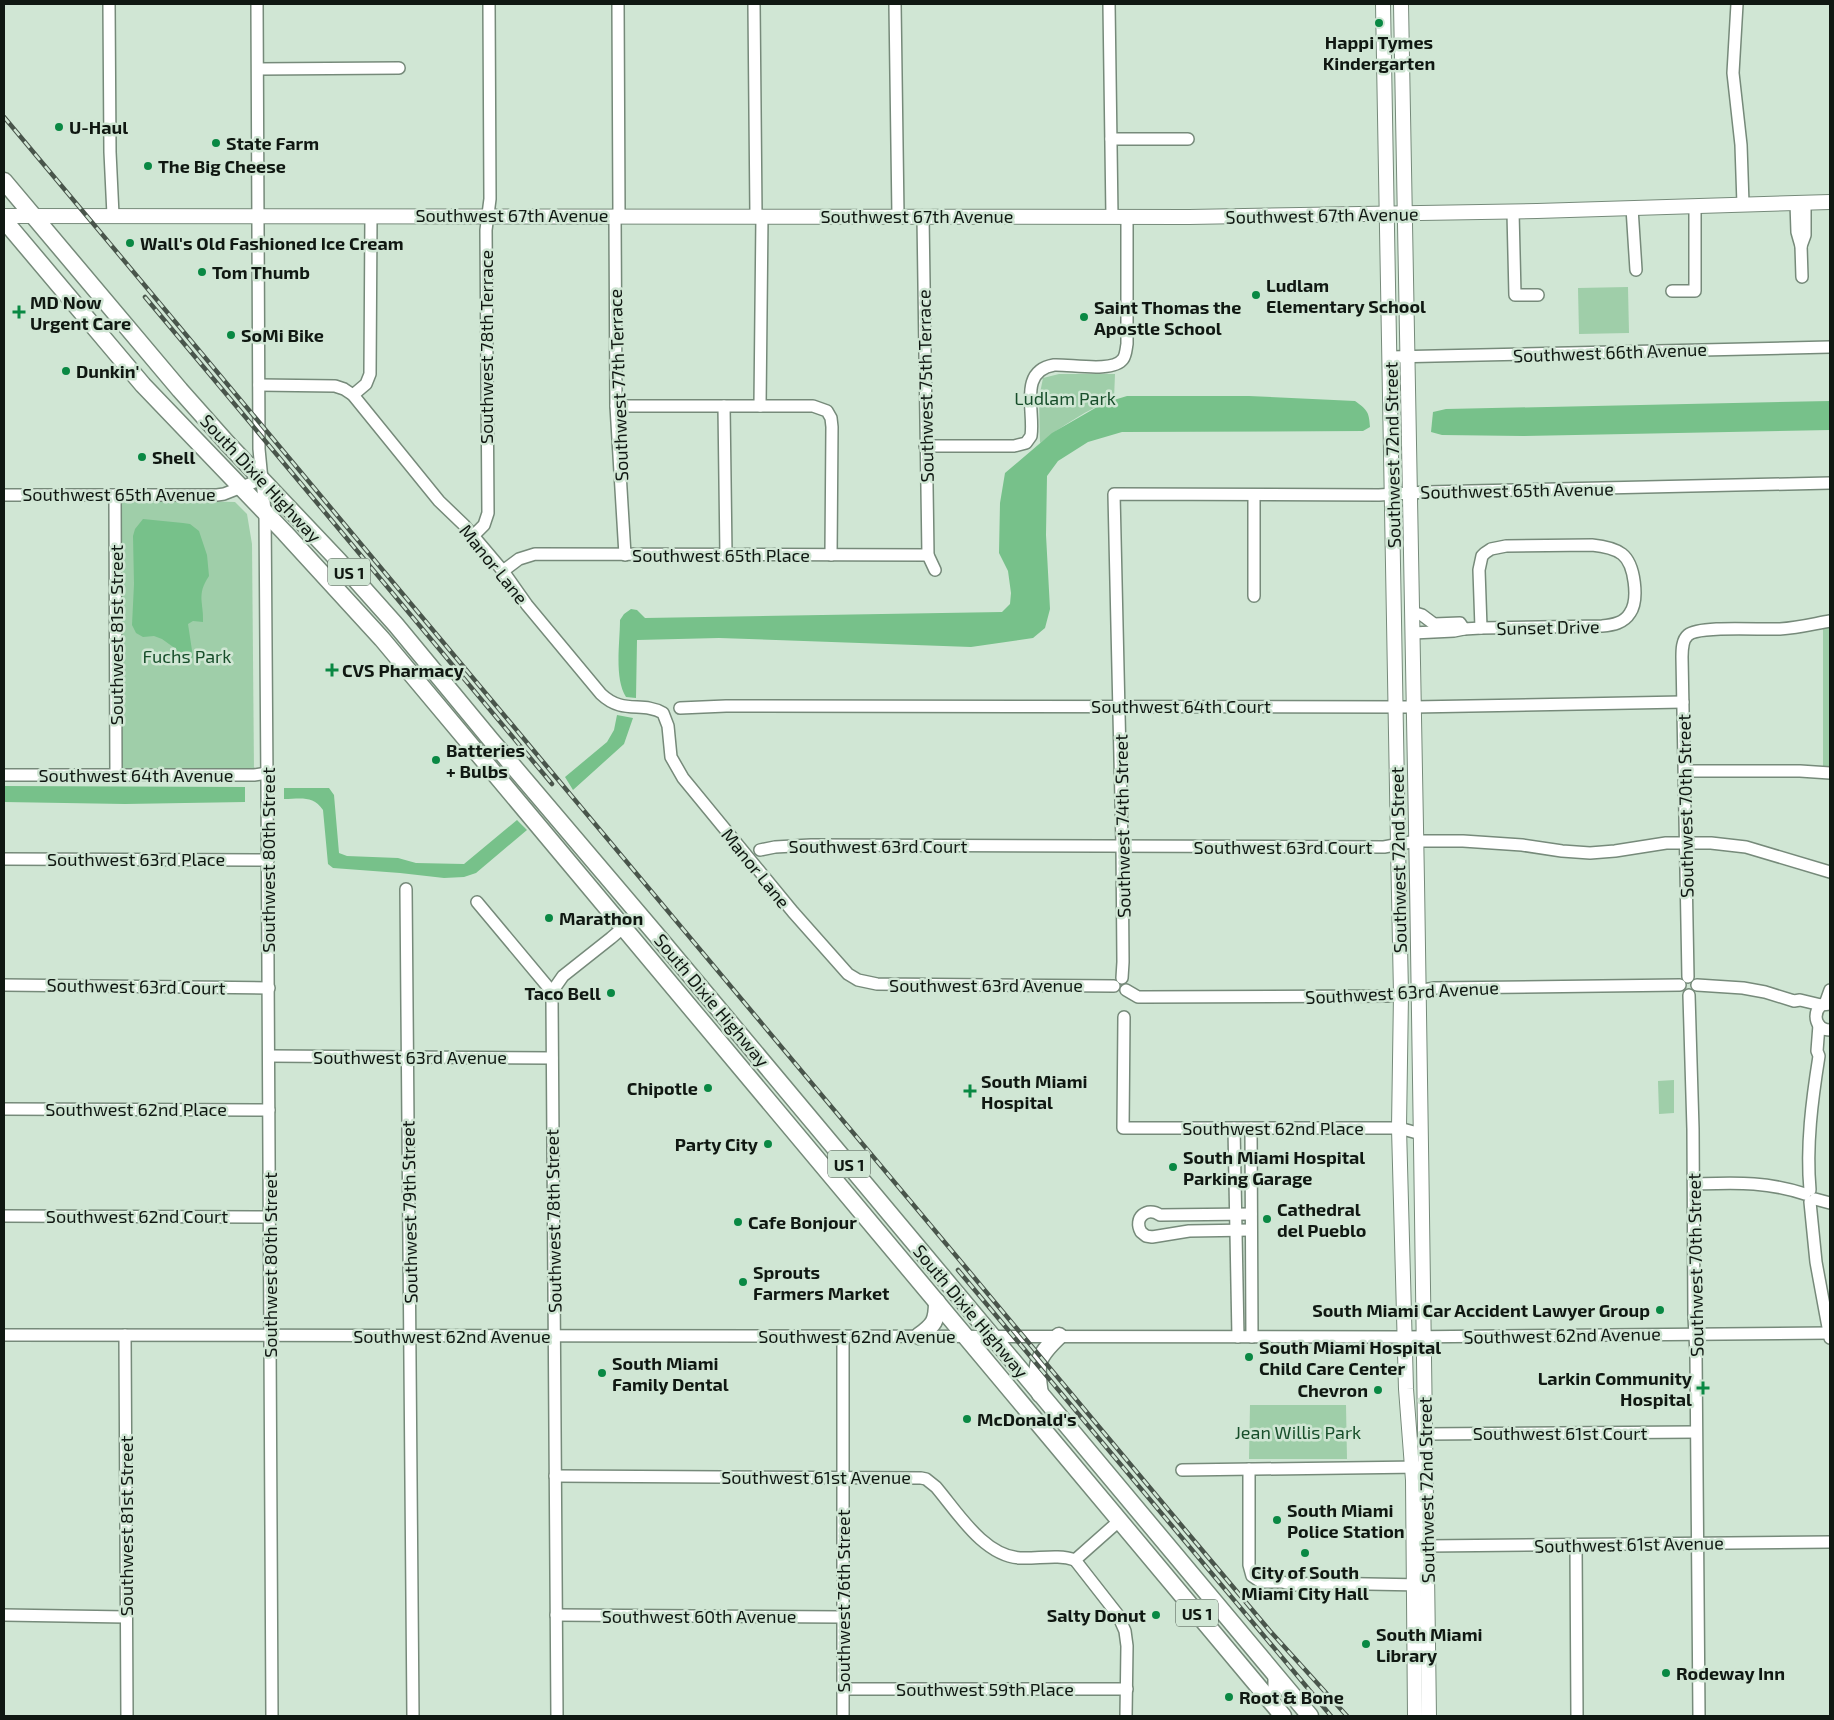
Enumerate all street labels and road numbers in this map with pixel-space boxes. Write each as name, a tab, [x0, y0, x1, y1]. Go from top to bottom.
street label: Southwest 67th Avenue	[1225, 202, 1419, 228]
street label: Southwest 67th Avenue	[415, 204, 609, 226]
street label: Southwest 67th Avenue	[820, 205, 1014, 227]
street label: Southwest 78th Terrace	[475, 250, 497, 444]
street label: Southwest 77th Terrace	[604, 288, 632, 482]
street label: Southwest 75th Terrace	[912, 289, 938, 483]
street label: Southwest 66th Avenue	[1513, 338, 1707, 366]
street label: Southwest 72nd Street	[1379, 361, 1405, 548]
street label: South Dixie Highway	[196, 409, 326, 547]
street label: Southwest 65th Avenue	[1420, 477, 1614, 503]
street label: Southwest 65th Avenue	[22, 483, 216, 505]
street label: Manor Lane	[455, 520, 533, 608]
street label: Southwest 65th Place	[632, 544, 810, 566]
street label: Southwest 81st Street	[105, 545, 127, 725]
road number: US 1	[328, 558, 370, 586]
street label: Sunset Drive	[1496, 615, 1600, 639]
street label: Southwest 64th Court	[1091, 695, 1271, 717]
street label: Southwest 70th Street	[1672, 714, 1698, 898]
street label: Southwest 74th Street	[1109, 734, 1135, 918]
street label: Southwest 64th Avenue	[39, 764, 233, 786]
street label: Southwest 72nd Street	[1385, 766, 1411, 953]
street label: Southwest 80th Street	[257, 767, 279, 953]
street label: Manor Lane	[717, 824, 795, 912]
street label: Southwest 63rd Court	[789, 835, 968, 857]
street label: Southwest 63rd Court	[1194, 836, 1373, 858]
street label: Southwest 63rd Place	[47, 848, 225, 870]
street label: South Dixie Highway	[650, 929, 774, 1071]
street label: Southwest 63rd Court	[46, 973, 226, 999]
street label: Southwest 63rd Avenue	[889, 974, 1083, 996]
street label: Southwest 63rd Avenue	[1305, 976, 1499, 1008]
street label: Southwest 63rd Avenue	[313, 1046, 507, 1068]
street label: Southwest 62nd Place	[45, 1098, 227, 1120]
street label: Southwest 62nd Place	[1182, 1117, 1364, 1139]
street label: Southwest 79th Street	[396, 1120, 422, 1304]
street label: Southwest 78th Street	[540, 1129, 566, 1313]
road number: US 1	[828, 1150, 870, 1178]
street label: Southwest 80th Street	[259, 1172, 281, 1358]
street label: Southwest 70th Street	[1682, 1173, 1708, 1357]
street label: Southwest 62nd Court	[46, 1205, 228, 1227]
street label: South Dixie Highway	[909, 1240, 1033, 1382]
street label: Southwest 62nd Avenue	[1463, 1322, 1661, 1348]
street label: Southwest 62nd Avenue	[353, 1325, 551, 1347]
street label: Southwest 62nd Avenue	[758, 1325, 956, 1347]
street label: Southwest 72nd Street	[1413, 1396, 1439, 1583]
street label: Southwest 61st Court	[1473, 1422, 1647, 1444]
street label: Southwest 81st Street	[115, 1436, 137, 1616]
street label: Southwest 61st Avenue	[721, 1466, 911, 1488]
street label: Southwest 76th Street	[832, 1509, 854, 1693]
street label: Southwest 61st Avenue	[1534, 1531, 1724, 1557]
road number: US 1	[1176, 1600, 1218, 1626]
street label: Southwest 60th Avenue	[602, 1605, 796, 1627]
street label: Southwest 59th Place	[896, 1678, 1074, 1700]

